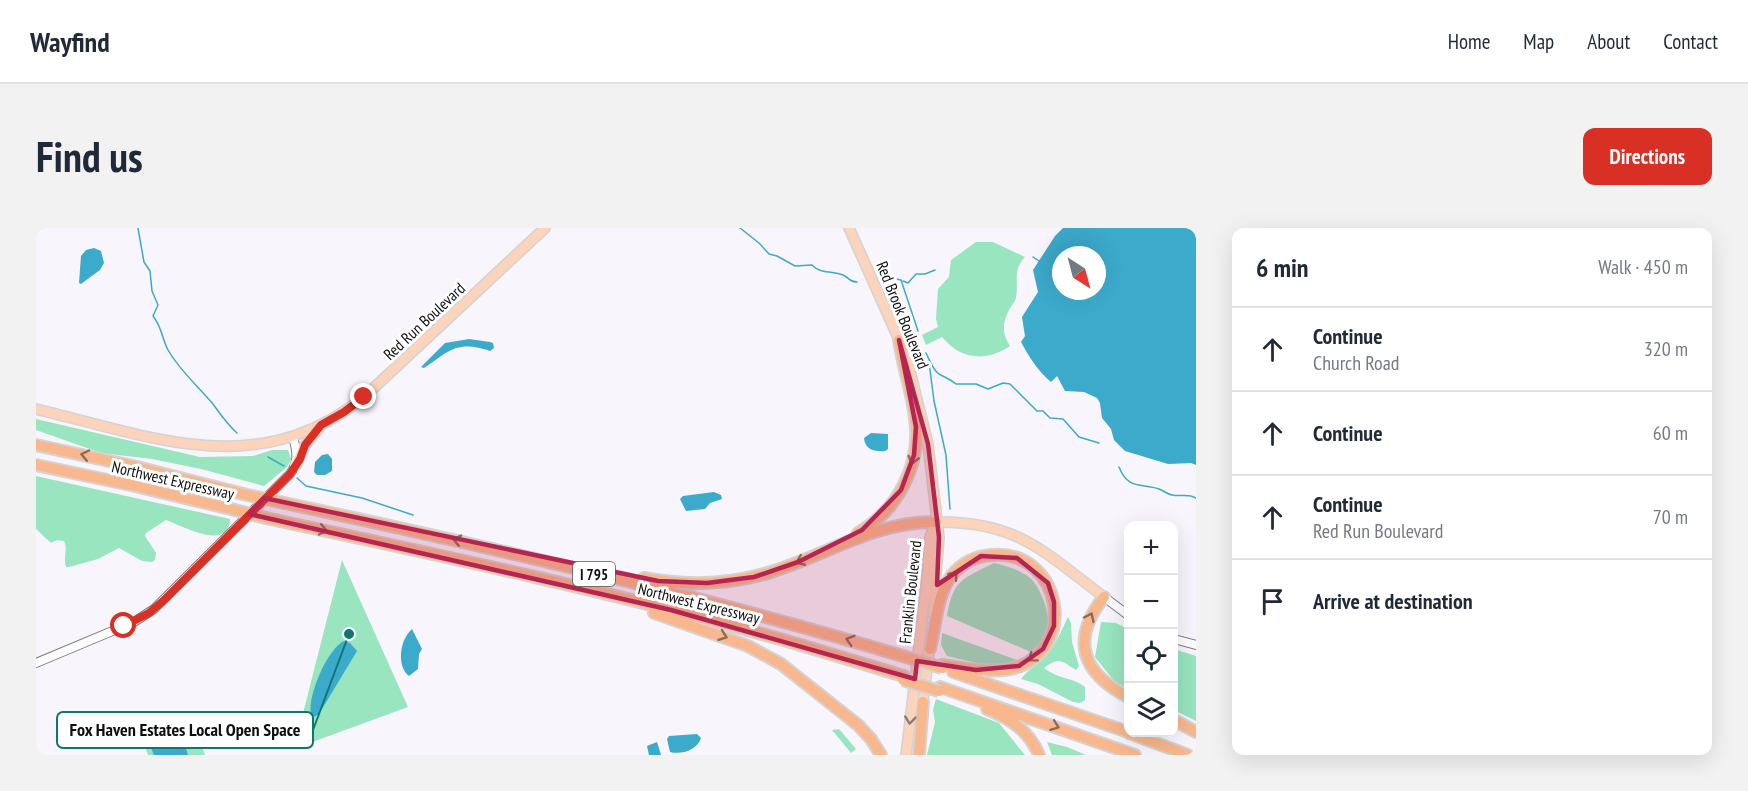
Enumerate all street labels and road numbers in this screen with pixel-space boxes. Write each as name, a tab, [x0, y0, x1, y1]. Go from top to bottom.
street label: Red Brook Boulevard	[872, 258, 934, 372]
street label: Red Run Boulevard	[379, 278, 469, 364]
street label: Northwest Expressway	[110, 456, 236, 504]
street label: Franklin Boulevard	[895, 539, 925, 645]
road number: I 795	[573, 562, 615, 586]
street label: Northwest Expressway	[636, 578, 762, 628]

